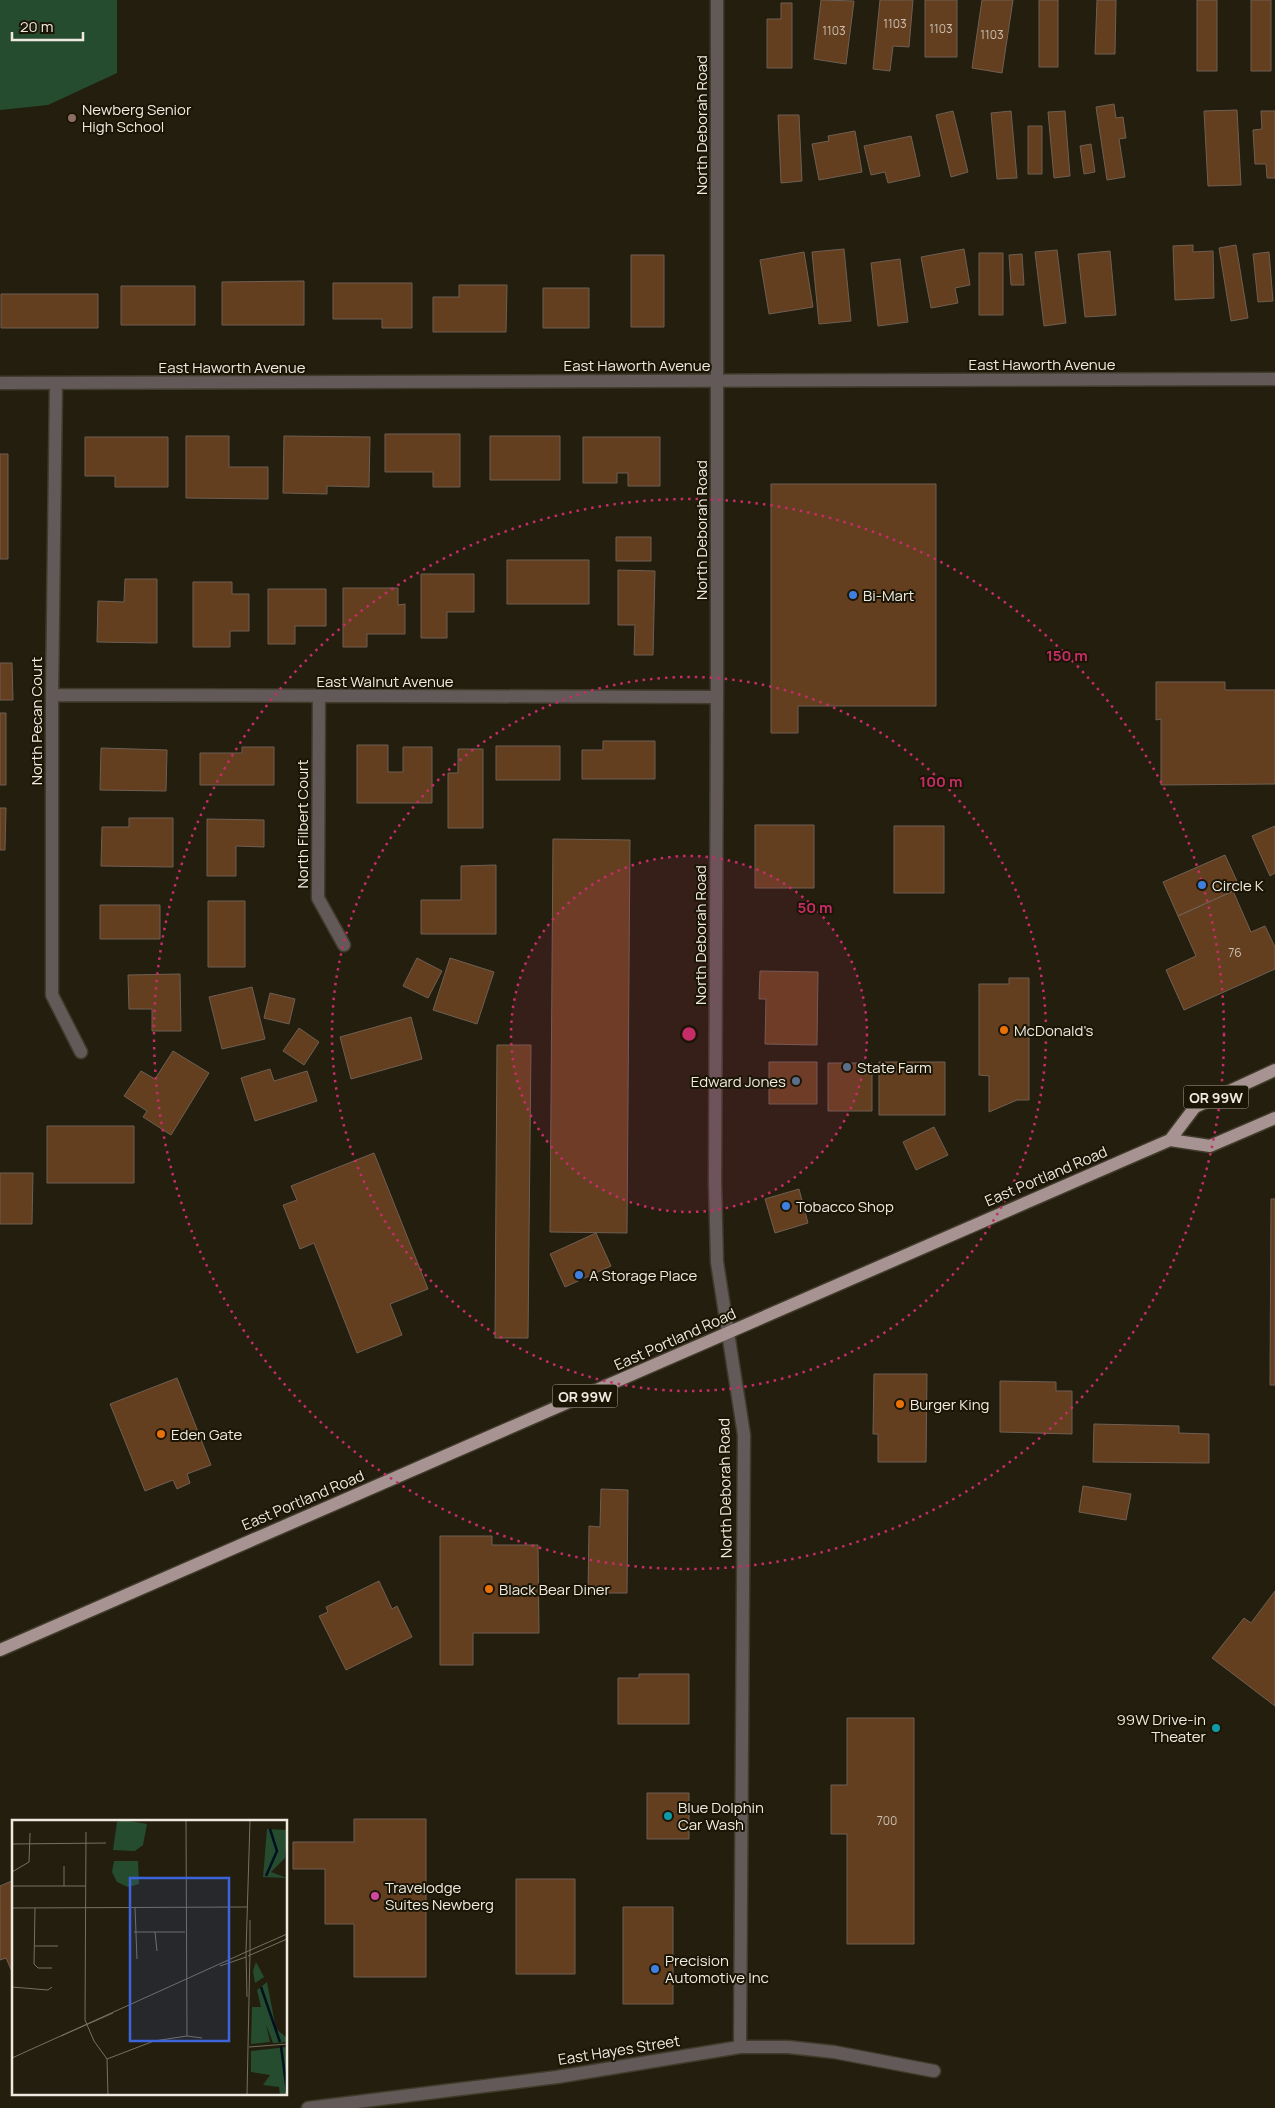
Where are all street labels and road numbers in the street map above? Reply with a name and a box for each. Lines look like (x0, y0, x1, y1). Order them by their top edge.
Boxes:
street label: North Deborah Road (691, 55, 712, 195)
street label: East Haworth Avenue (969, 354, 1116, 375)
street label: East Haworth Avenue (564, 355, 711, 376)
street label: East Haworth Avenue (159, 357, 306, 378)
street label: North Deborah Road (691, 460, 712, 600)
street label: North Pecan Court (26, 657, 47, 785)
street label: East Walnut Avenue (316, 671, 454, 692)
street label: North Filbert Court (292, 759, 313, 889)
street label: North Deborah Road (690, 865, 711, 1005)
road number: OR 99W (1184, 1086, 1248, 1108)
street label: East Portland Road (982, 1141, 1110, 1211)
street label: East Portland Road (611, 1303, 739, 1375)
road number: OR 99W (552, 1384, 618, 1408)
street label: North Deborah Road (713, 1418, 737, 1558)
street label: East Portland Road (239, 1465, 367, 1535)
street label: East Hayes Street (556, 2030, 682, 2070)

